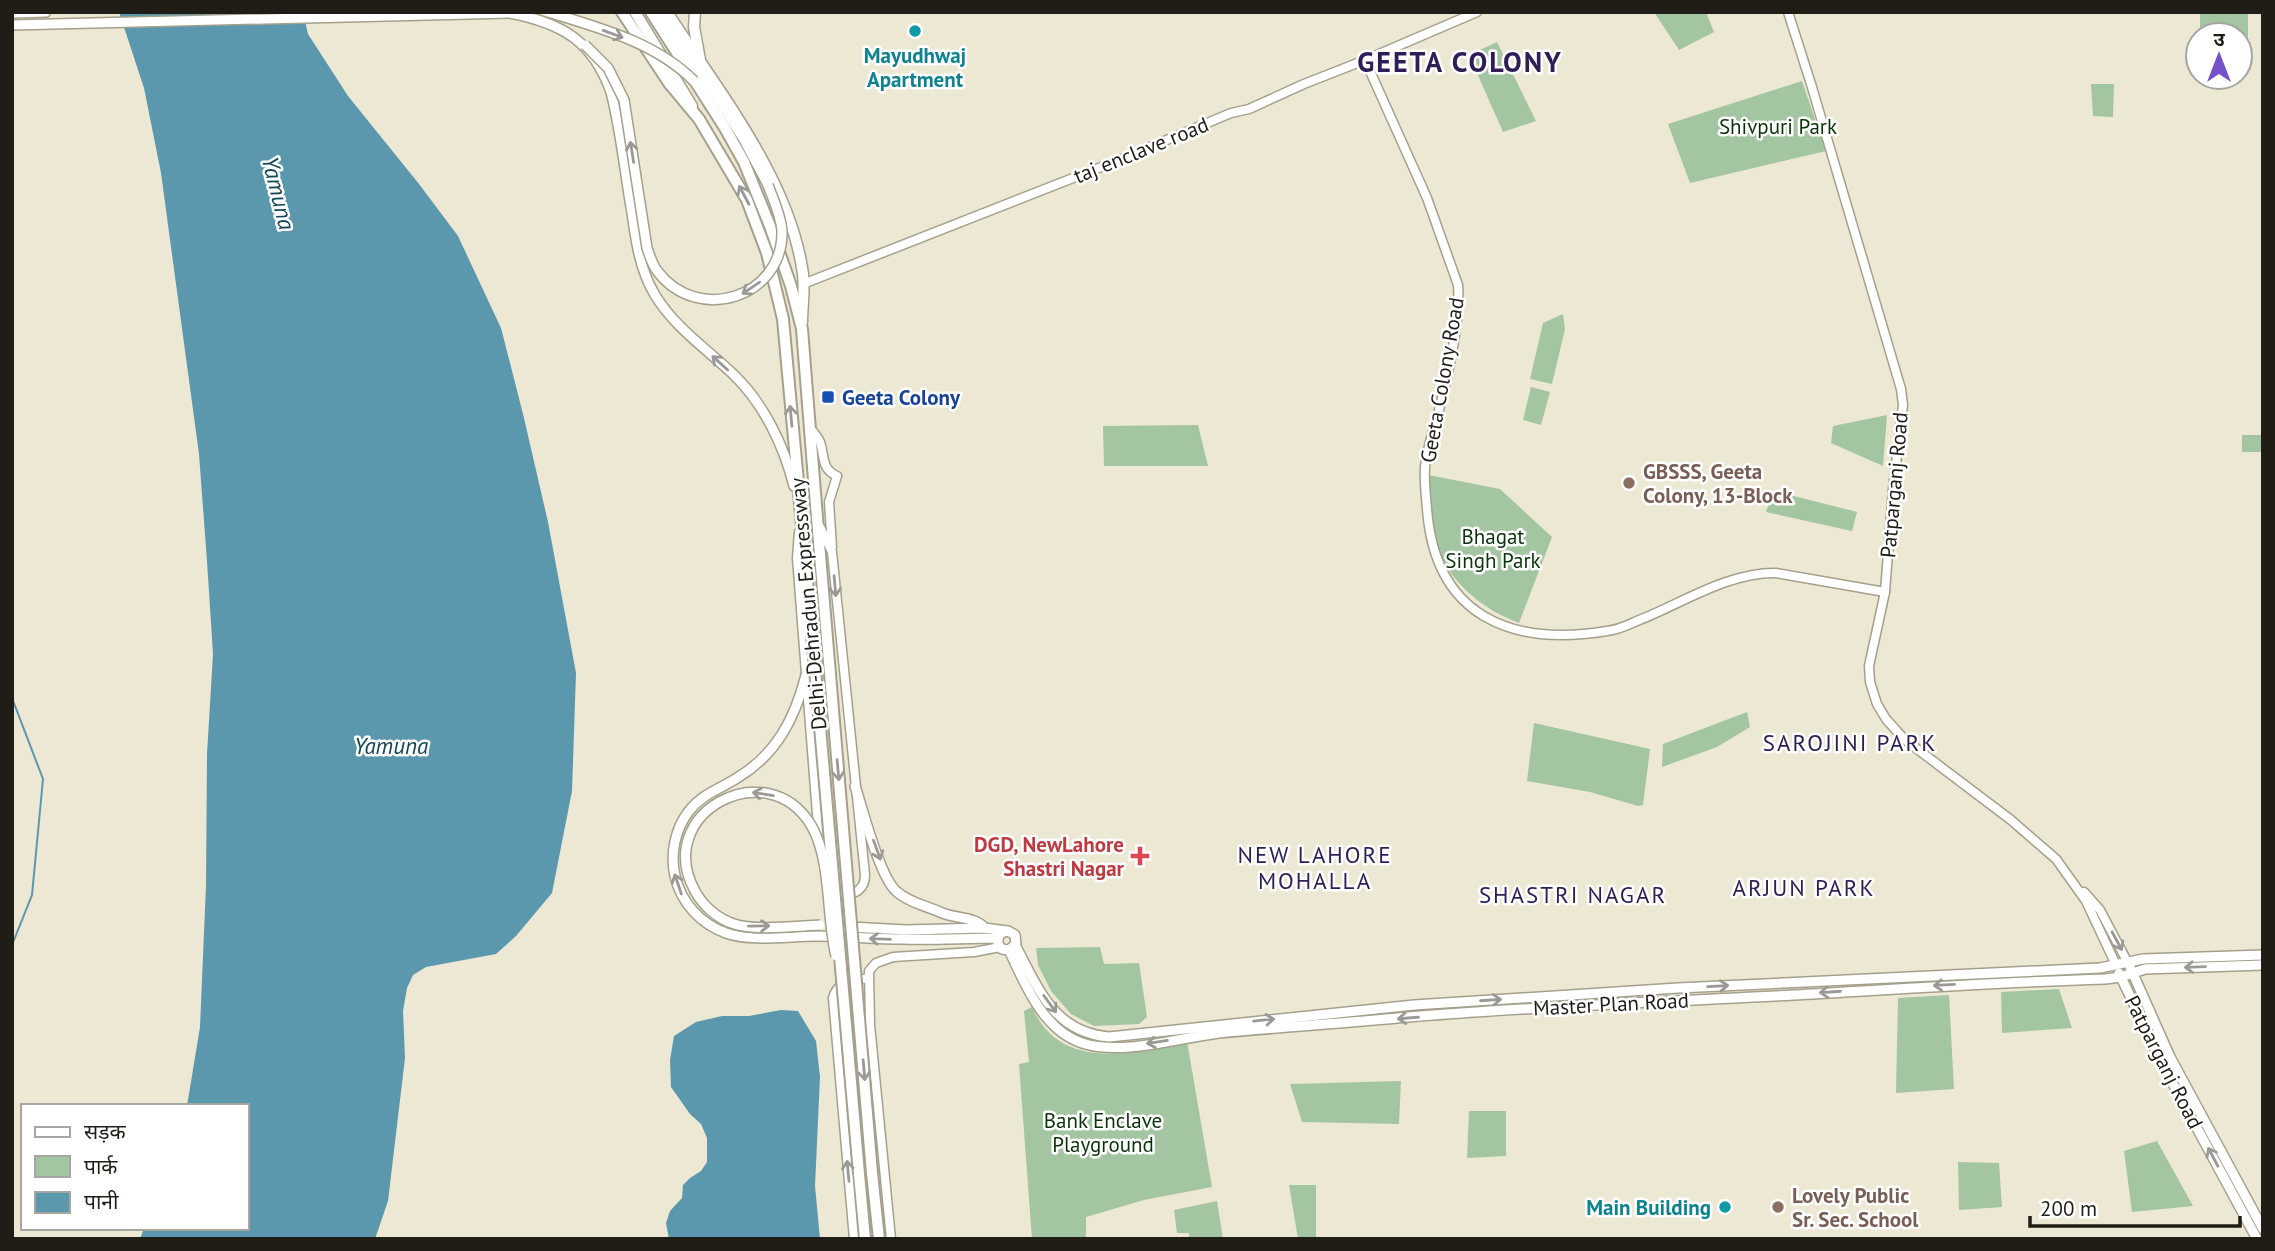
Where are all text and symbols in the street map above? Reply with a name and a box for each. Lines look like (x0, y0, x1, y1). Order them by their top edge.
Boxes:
north arrow (2184, 21, 2254, 91)
marker: Mayudhwaj Apartment (907, 23, 923, 39)
text: उ (2213, 27, 2225, 51)
one-way arrow (602, 28, 624, 41)
place label: Mayudhwaj Apartment (864, 42, 966, 93)
district label: GEETA COLONY (1357, 43, 1563, 80)
street label: taj enclave road (1070, 111, 1212, 189)
park label: Shivpuri Park (1719, 113, 1837, 140)
one-way arrow (626, 142, 639, 164)
water label: Yamuna (256, 153, 302, 233)
one-way arrow (737, 186, 751, 206)
one-way arrow (742, 281, 761, 296)
street label: Geeta Colony Road (1414, 295, 1470, 465)
one-way arrow (712, 355, 730, 371)
place label: Geeta Colony (842, 384, 961, 411)
marker: Geeta Colony (820, 389, 836, 405)
one-way arrow (784, 405, 797, 428)
street label: Patparganj Road (1874, 411, 1914, 559)
place label: GBSSS, Geeta Colony, 13-Block (1643, 458, 1793, 509)
marker: GBSSS, Geeta Colony, 13-Block (1621, 475, 1637, 491)
street label: Delhi-Dehradun Expressway (784, 477, 832, 731)
park label: Bhagat Singh Park (1445, 523, 1541, 574)
one-way arrow (829, 574, 842, 596)
district label: SAROJINI PARK (1763, 728, 1937, 757)
water label: Yamuna (354, 731, 428, 760)
one-way arrow (832, 758, 845, 781)
one-way arrow (752, 787, 775, 800)
place label: DGD, NewLahore Shastri Nagar (974, 831, 1125, 882)
one-way arrow (872, 839, 884, 861)
district label: NEW LAHORE MOHALLA (1237, 840, 1393, 895)
marker: DGD, NewLahore Shastri Nagar (1130, 846, 1150, 866)
one-way arrow (671, 873, 683, 895)
district label: ARJUN PARK (1732, 873, 1876, 902)
district label: SHASTRI NAGAR (1479, 880, 1667, 909)
one-way arrow (748, 920, 771, 933)
one-way arrow (2111, 930, 2124, 951)
one-way arrow (869, 932, 892, 945)
one-way arrow (2183, 961, 2206, 974)
one-way arrow (1706, 979, 1729, 992)
one-way arrow (1933, 979, 1956, 992)
street label: Master Plan Road (1532, 986, 1690, 1022)
one-way arrow (1819, 986, 1842, 999)
street label: Patparganj Road (2119, 991, 2209, 1133)
one-way arrow (1479, 993, 1502, 1006)
one-way arrow (1043, 994, 1057, 1013)
one-way arrow (1397, 1011, 1419, 1024)
one-way arrow (1253, 1013, 1275, 1026)
one-way arrow (1146, 1036, 1169, 1049)
one-way arrow (858, 1058, 871, 1080)
legend (21, 1104, 248, 1230)
park label: Bank Enclave Playground (1044, 1107, 1162, 1158)
text: सड़क (84, 1118, 126, 1145)
one-way arrow (2205, 1147, 2219, 1168)
text: पार्क (84, 1153, 118, 1180)
one-way arrow (841, 1160, 854, 1183)
place label: Lovely Public Sr. Sec. School (1792, 1182, 1919, 1233)
scale bar (2030, 1184, 2240, 1228)
text: पानी (84, 1188, 119, 1215)
place label: Main Building (1586, 1194, 1711, 1221)
text: 200 m (2040, 1195, 2097, 1222)
marker: Main Building (1717, 1199, 1733, 1215)
marker: Lovely Public Sr. Sec. School (1770, 1199, 1786, 1215)

